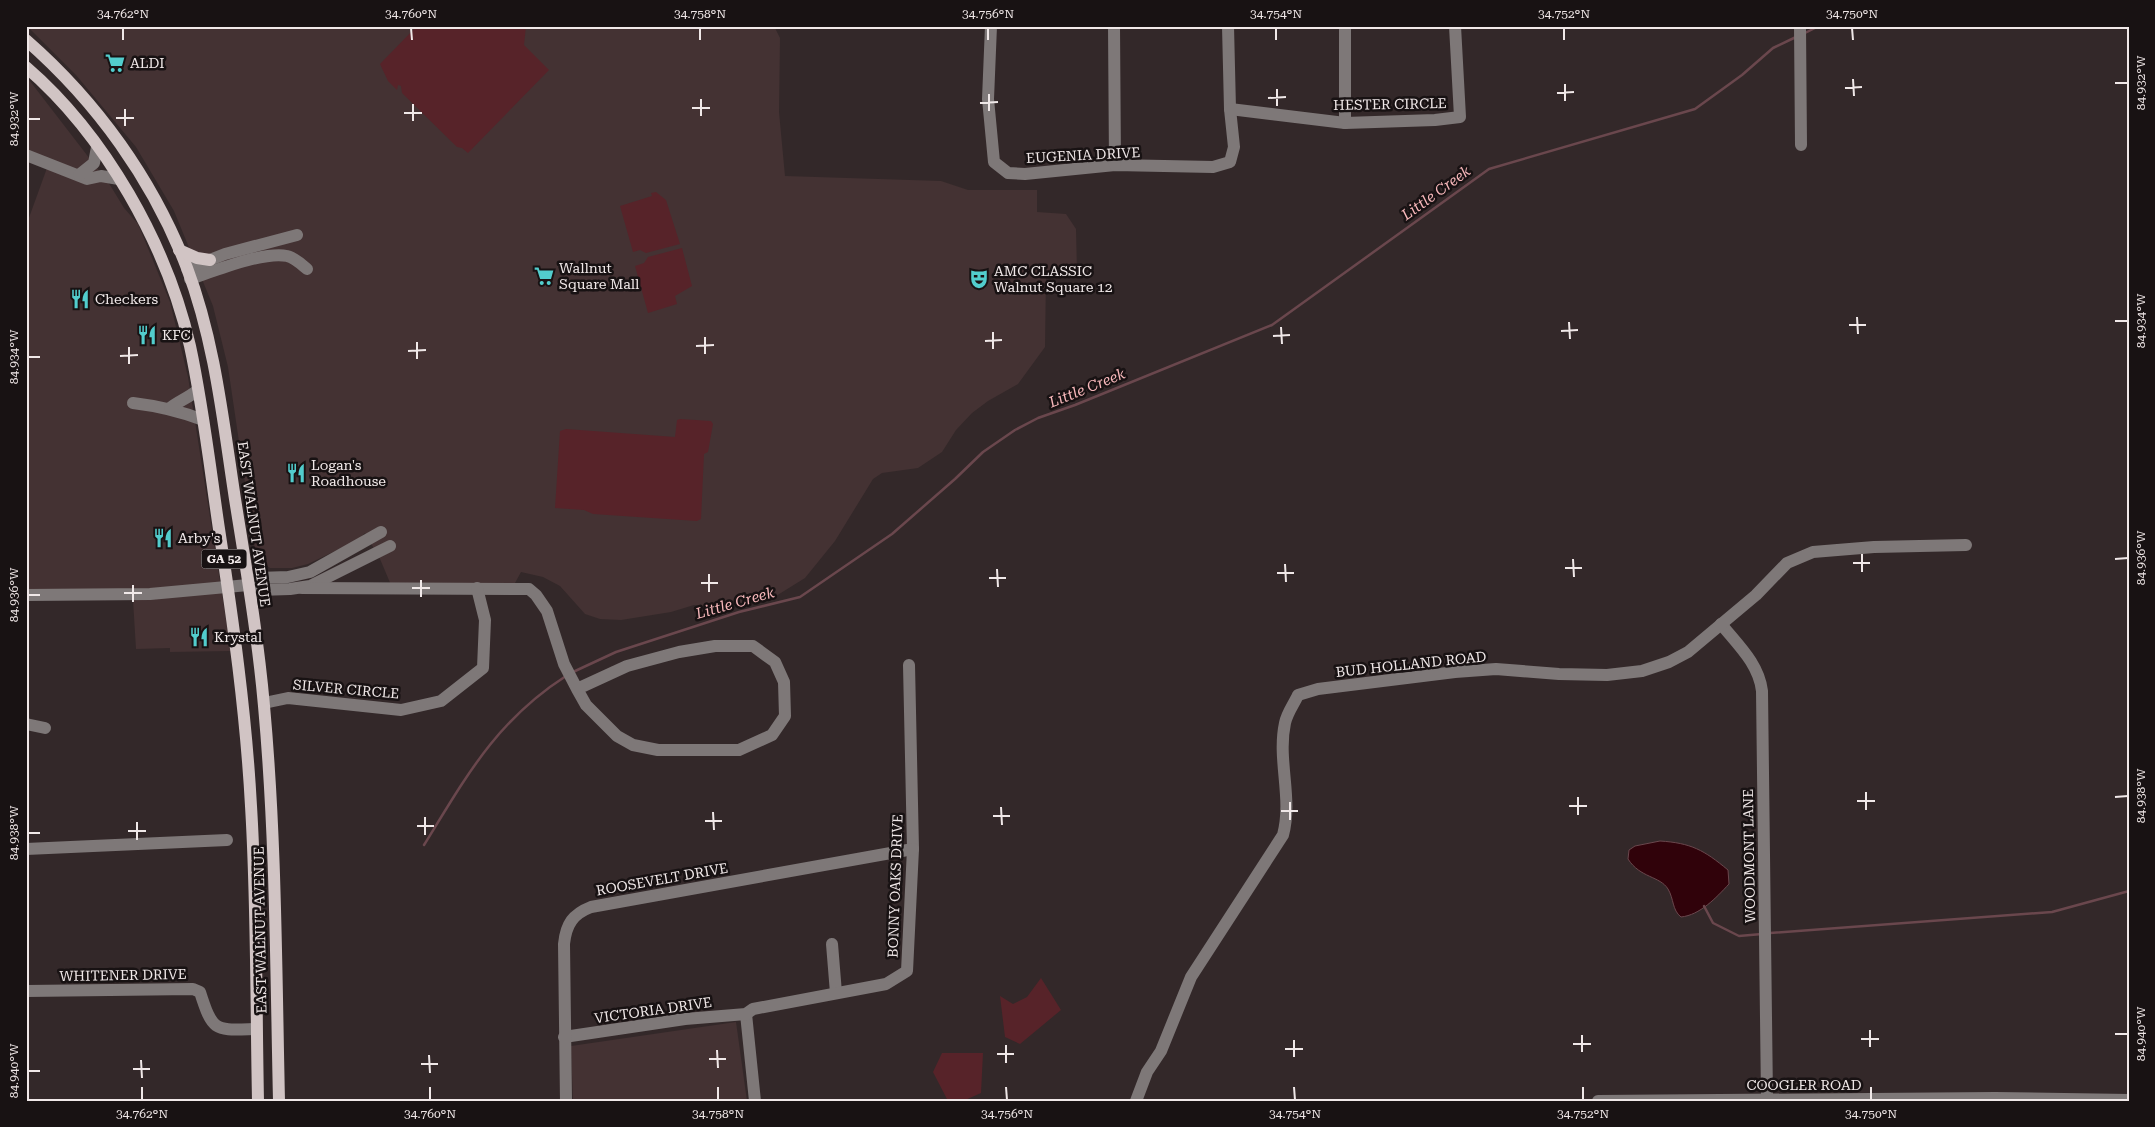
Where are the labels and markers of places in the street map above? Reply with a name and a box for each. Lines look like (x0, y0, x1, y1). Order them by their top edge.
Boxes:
supermarket icon: ALDI (104, 52, 126, 74)
place label: ALDI (130, 55, 165, 71)
place label: Wallnut Square Mall (559, 260, 640, 292)
place label: AMC CLASSIC Walnut Square 12 (994, 263, 1113, 295)
supermarket icon: Wallnut Square Mall (533, 265, 555, 287)
theatre icon: AMC CLASSIC Walnut Square 12 (968, 268, 990, 290)
restaurant icon: Checkers (69, 288, 91, 310)
place label: Checkers (95, 291, 159, 307)
restaurant icon: KFC (136, 324, 158, 346)
place label: KFC (162, 327, 191, 343)
place label: Logan's Roadhouse (311, 457, 386, 489)
restaurant icon: Logan's Roadhouse (285, 462, 307, 484)
restaurant icon: Arby's (152, 527, 174, 549)
place label: Arby's (178, 530, 221, 546)
restaurant icon: Krystal (188, 626, 210, 648)
place label: Krystal (214, 629, 263, 645)

